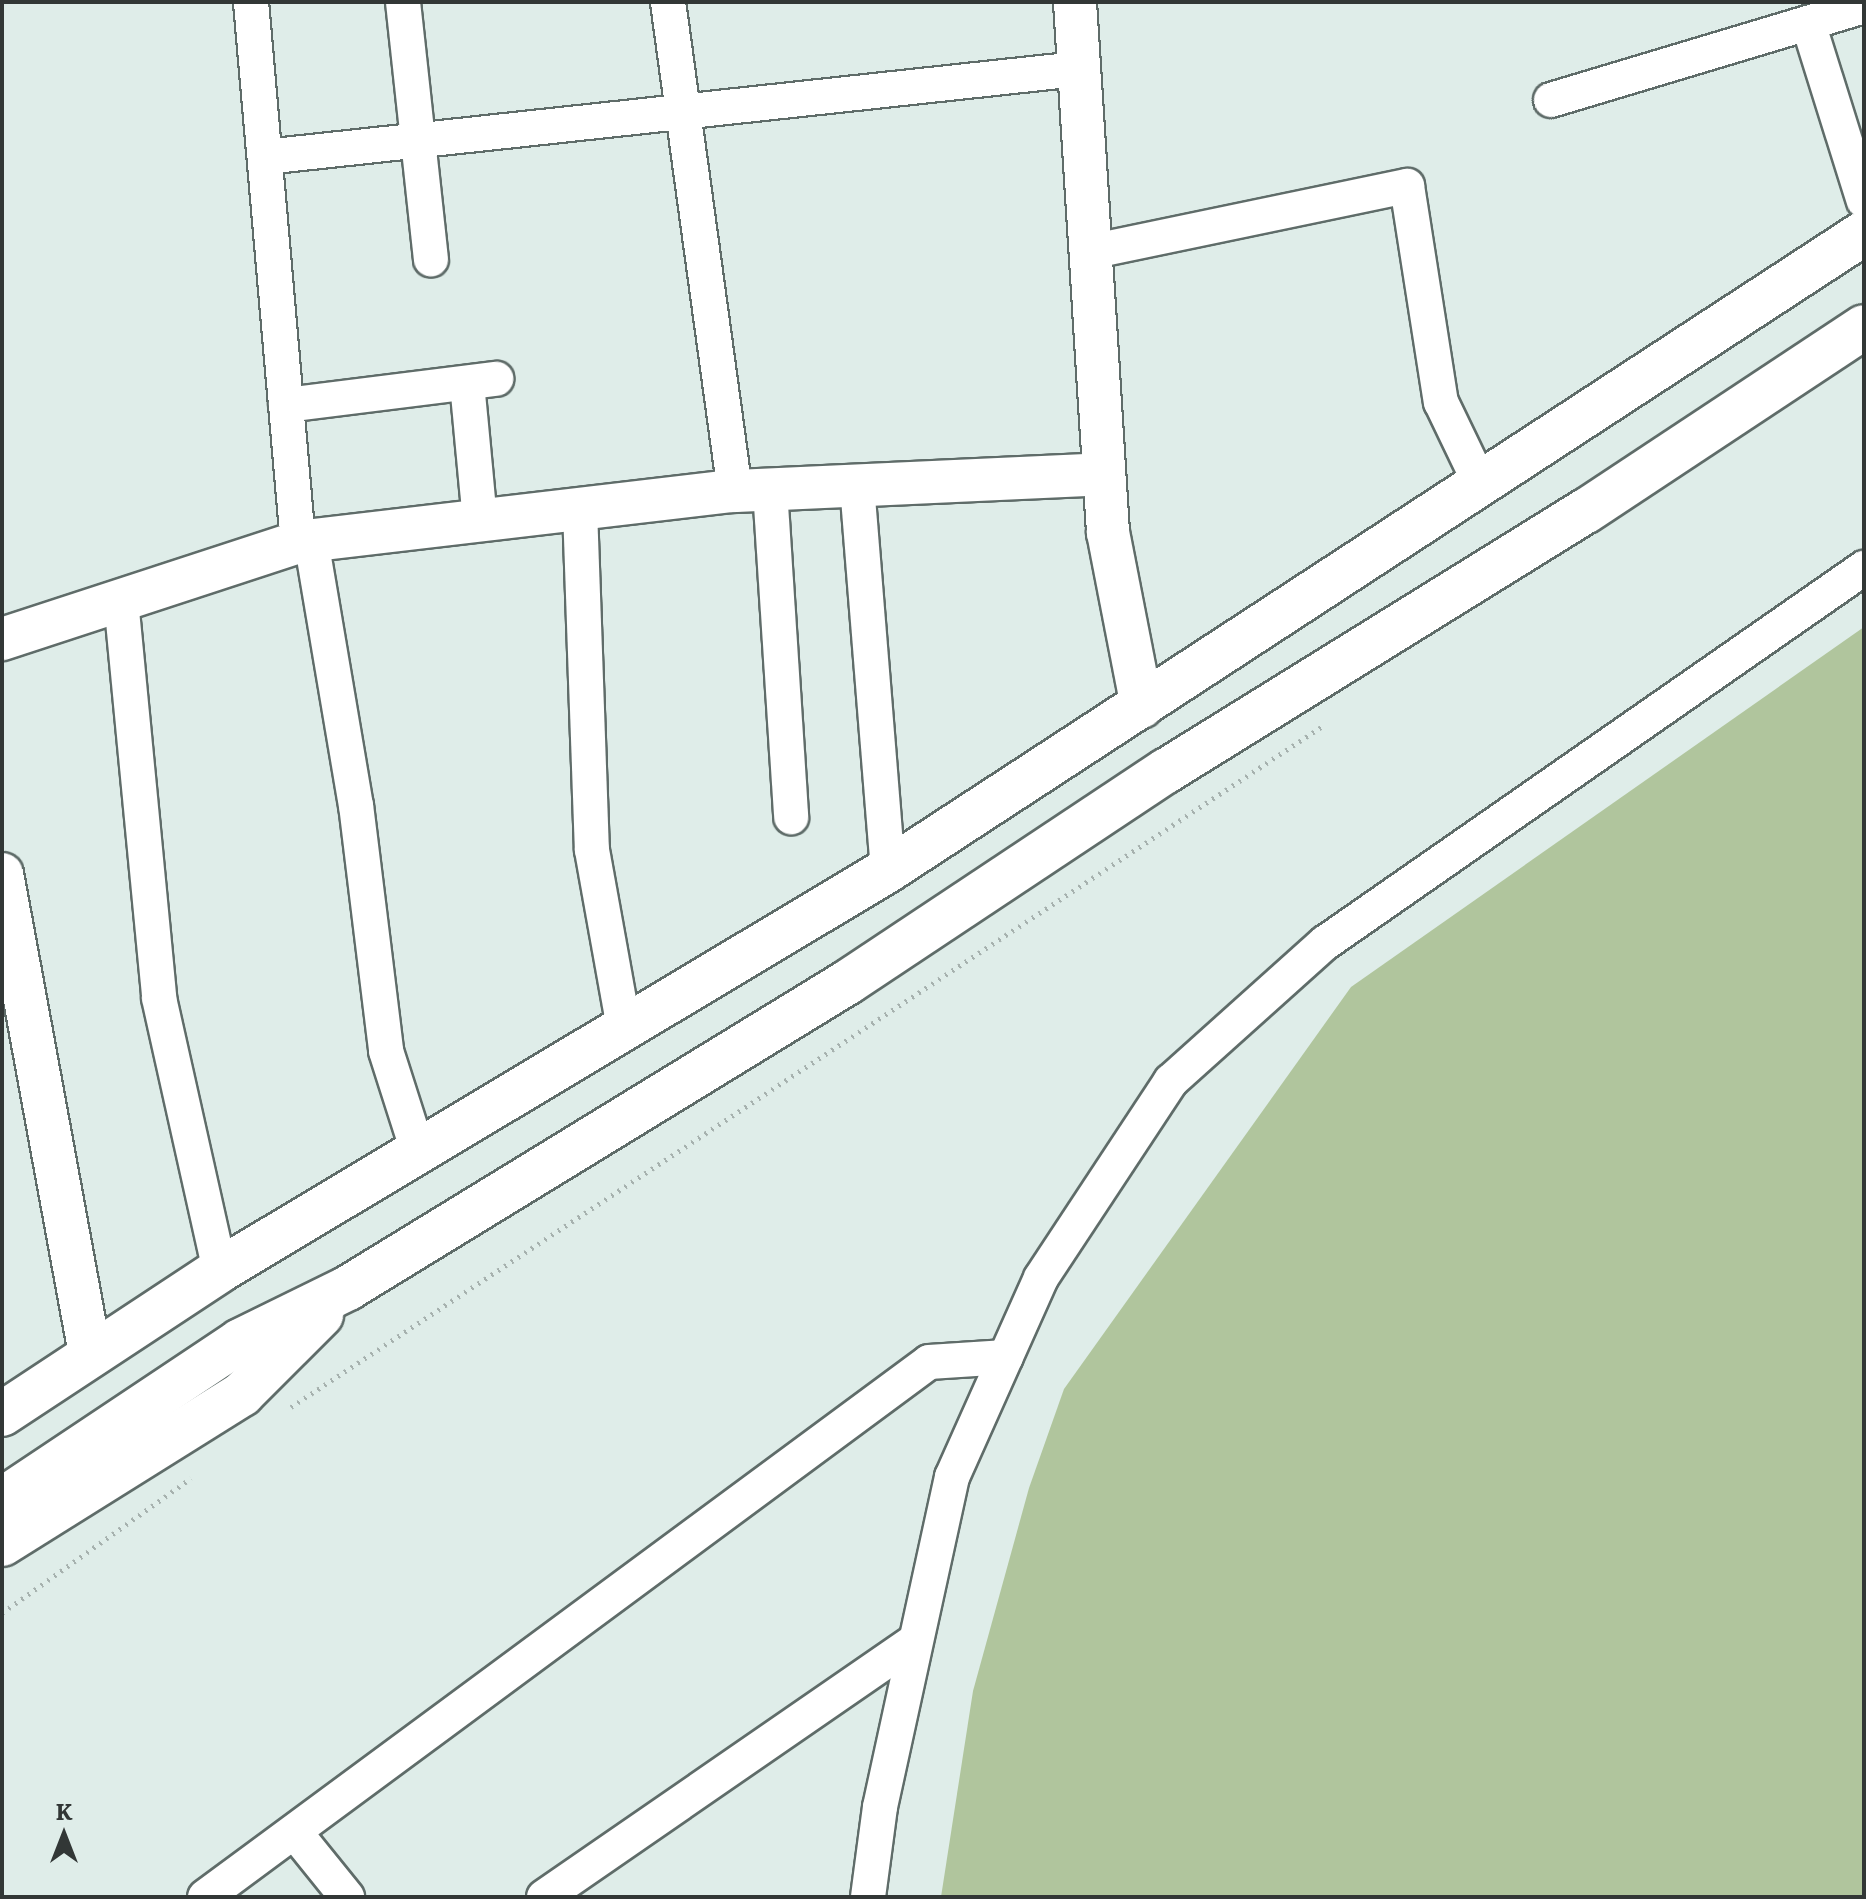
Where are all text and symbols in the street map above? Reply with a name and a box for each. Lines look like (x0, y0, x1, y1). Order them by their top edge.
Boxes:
text: K (55, 1794, 73, 1827)
north arrow (24, 1795, 104, 1875)

